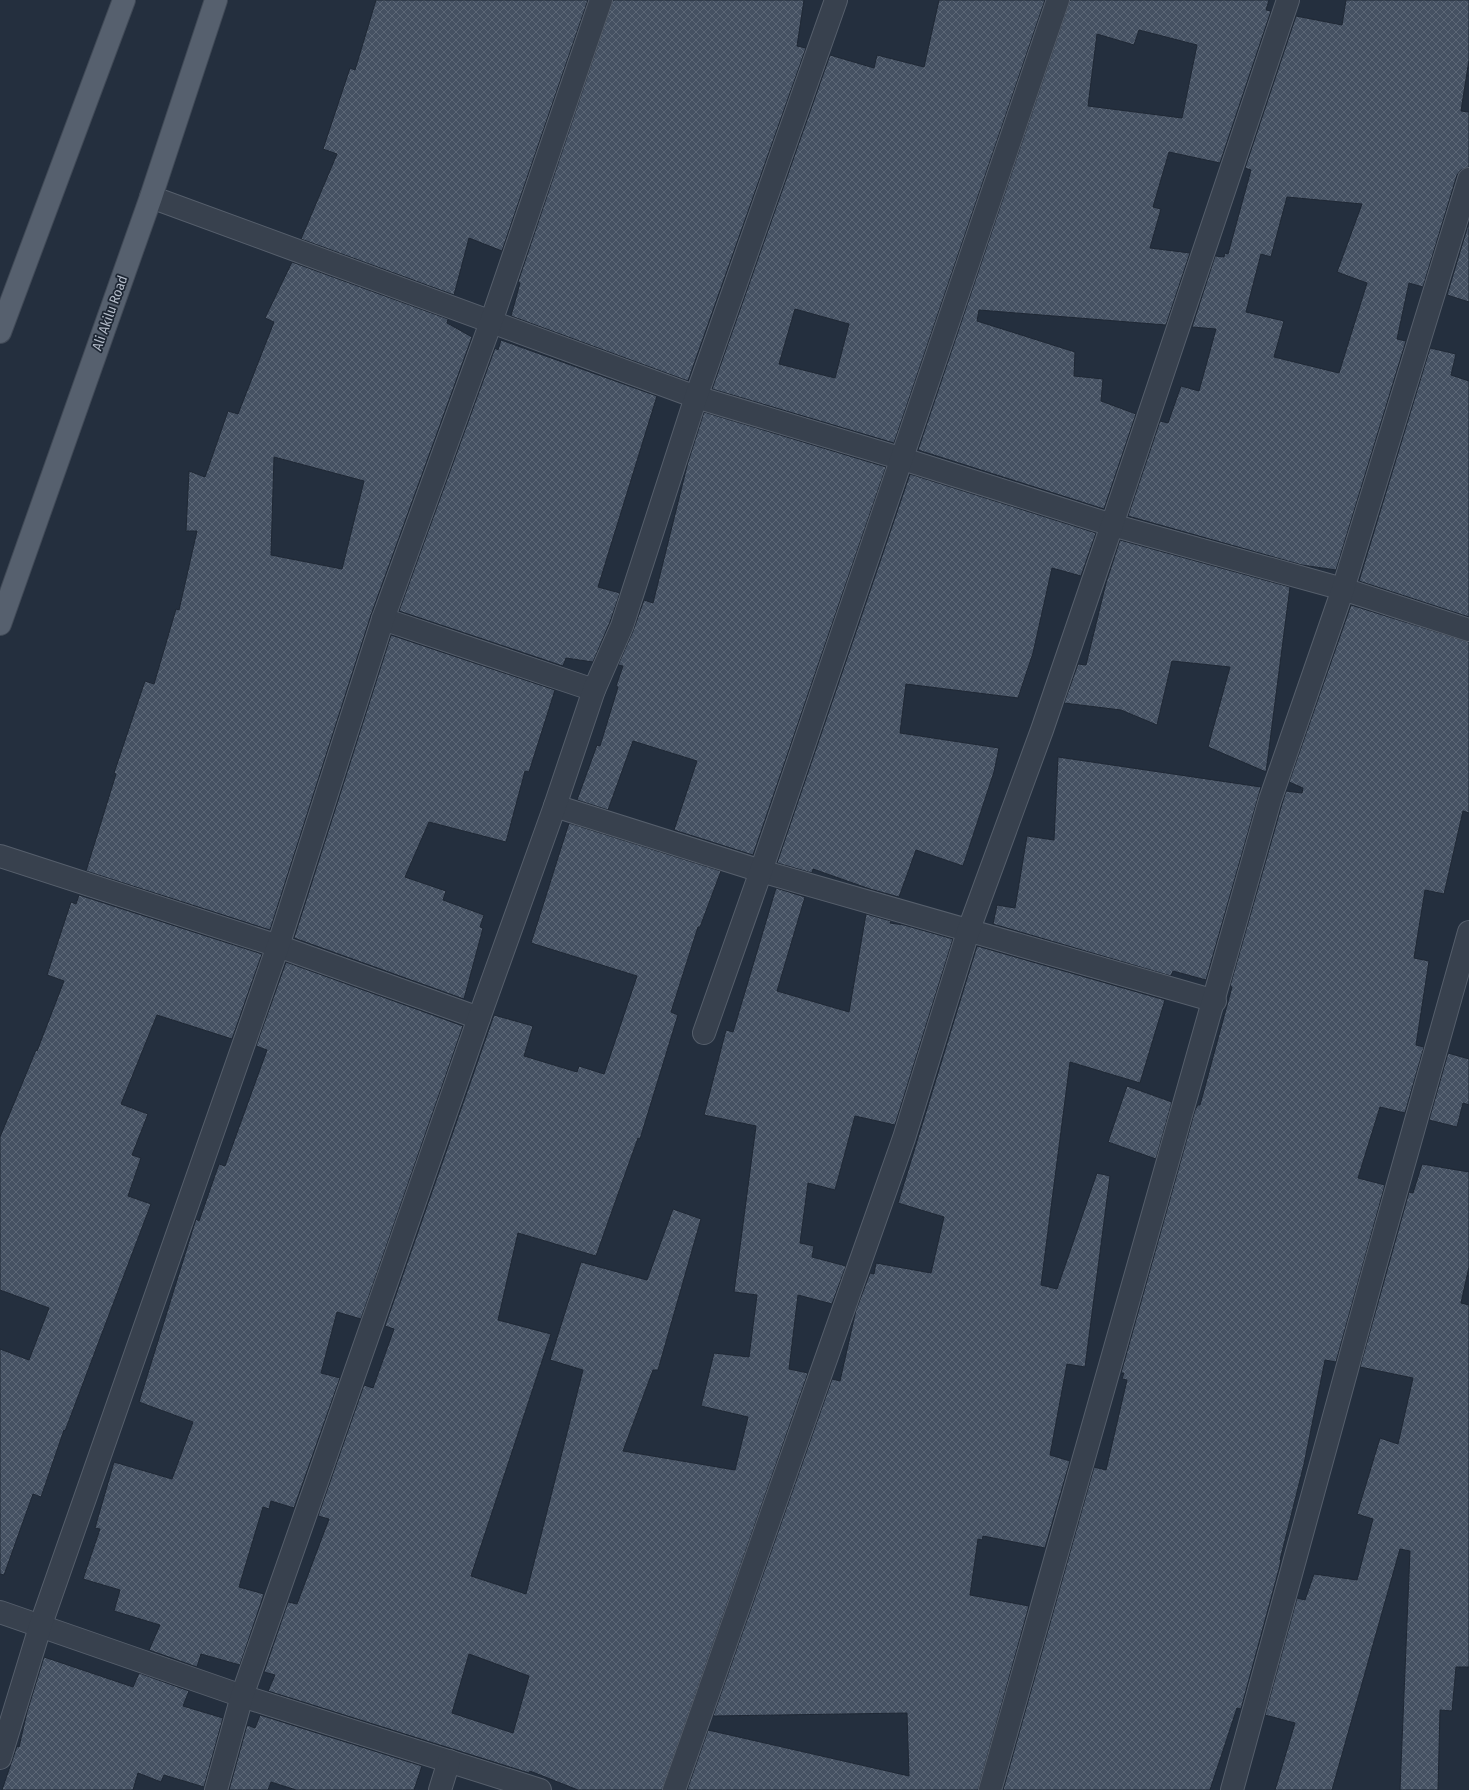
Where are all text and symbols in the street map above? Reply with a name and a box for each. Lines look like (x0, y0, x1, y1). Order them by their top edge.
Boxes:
street label: Ali Akilu Road (89, 273, 131, 353)

